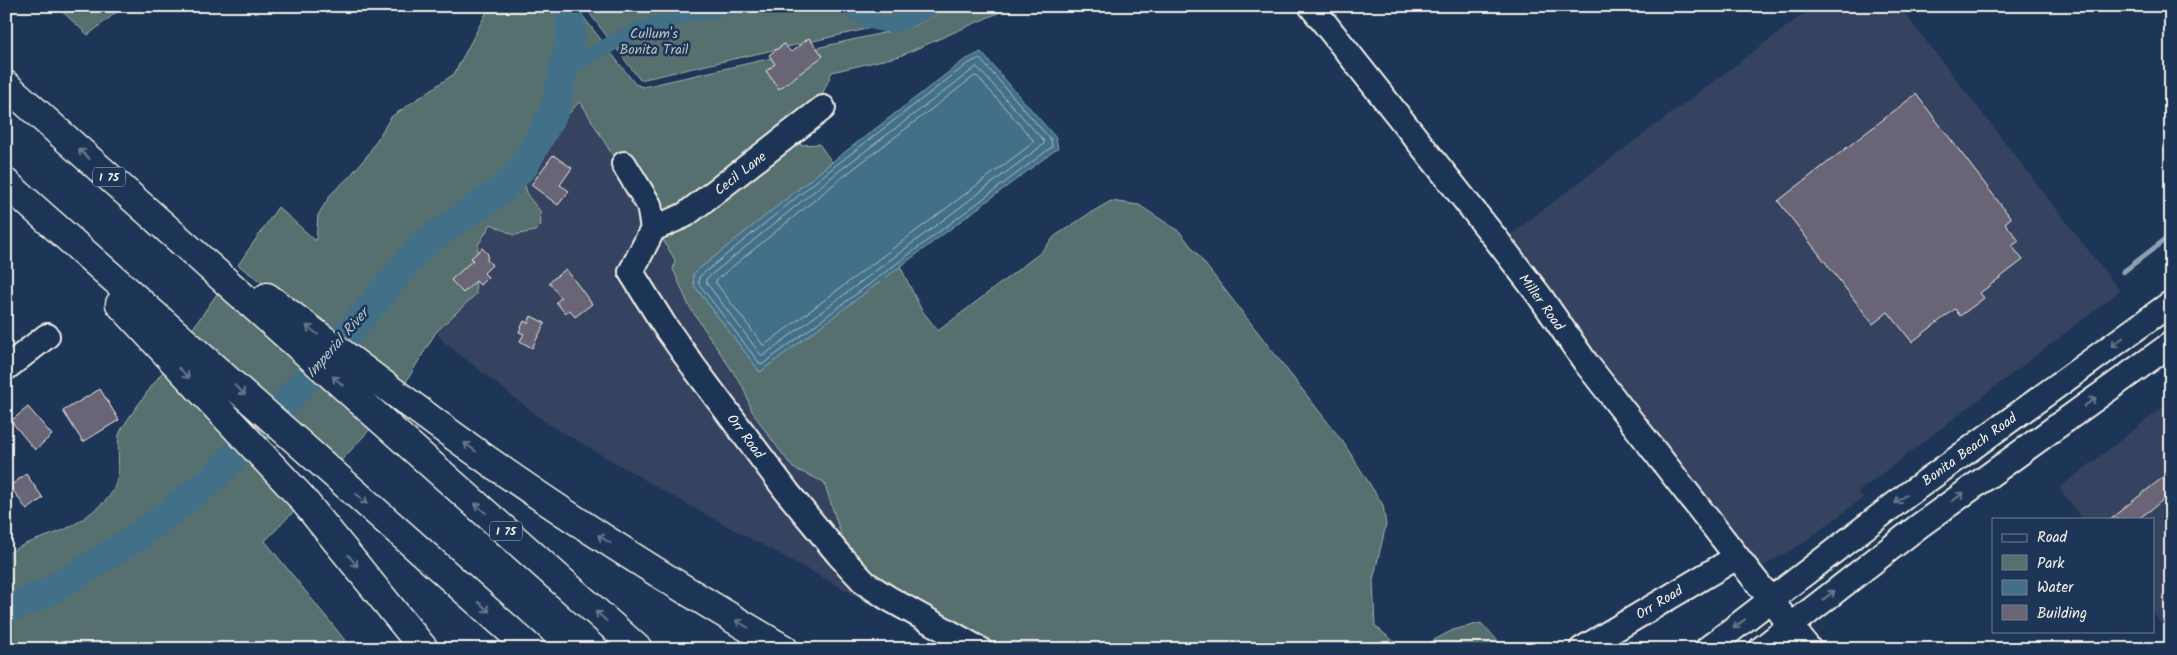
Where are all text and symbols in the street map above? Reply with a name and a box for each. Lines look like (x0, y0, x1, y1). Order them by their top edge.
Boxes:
park label: Cullum's Bonita Trail (619, 23, 689, 61)
street label: Cecil Lane (710, 146, 772, 201)
one-way arrow (77, 148, 90, 160)
road number: I 75 (93, 168, 125, 186)
street label: Miller Road (1513, 269, 1570, 337)
water label: Imperial River (300, 301, 377, 384)
one-way arrow (305, 325, 319, 335)
one-way arrow (2110, 337, 2124, 347)
one-way arrow (178, 367, 190, 379)
one-way arrow (331, 376, 344, 387)
one-way arrow (233, 384, 246, 396)
one-way arrow (2083, 396, 2096, 407)
street label: Bonita Beach Road (1917, 407, 2023, 492)
street label: Orr Road (721, 409, 770, 465)
one-way arrow (464, 442, 477, 453)
one-way arrow (1951, 491, 1964, 502)
one-way arrow (356, 493, 369, 504)
one-way arrow (1895, 494, 1908, 505)
one-way arrow (474, 503, 487, 514)
legend (1992, 518, 2154, 632)
road number: I 75 (490, 522, 522, 540)
text: Road (2037, 526, 2068, 550)
one-way arrow (597, 534, 611, 544)
text: Park (2037, 552, 2065, 576)
one-way arrow (347, 554, 358, 567)
text: Water (2037, 576, 2074, 600)
street label: Orr Road (1632, 580, 1688, 626)
one-way arrow (1822, 590, 1835, 601)
one-way arrow (477, 601, 490, 613)
text: Building (2037, 602, 2087, 626)
one-way arrow (595, 611, 608, 622)
one-way arrow (736, 619, 750, 629)
one-way arrow (1732, 619, 1745, 630)

